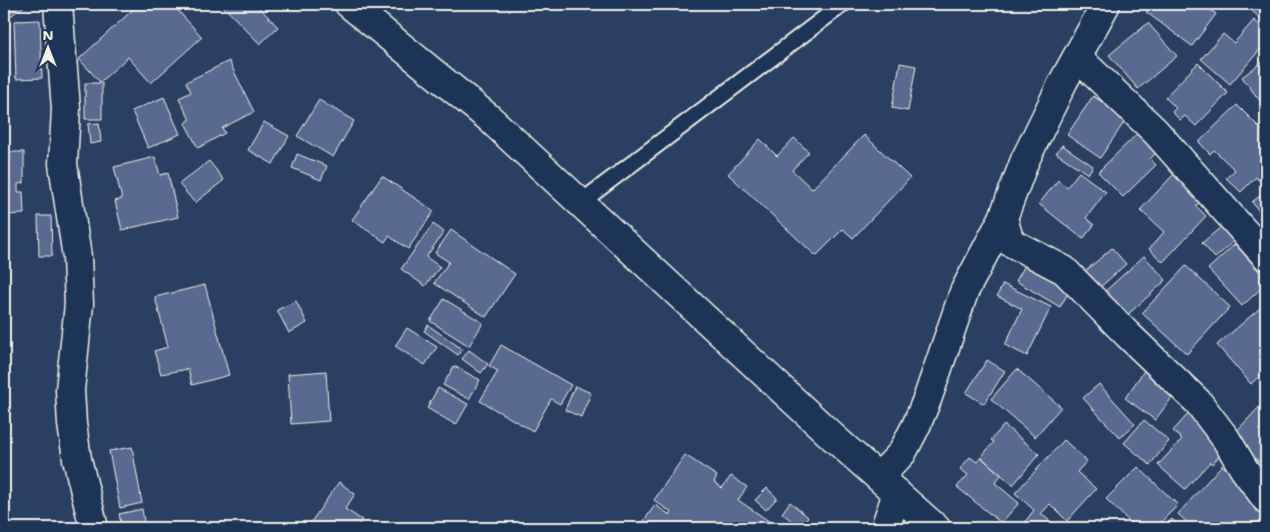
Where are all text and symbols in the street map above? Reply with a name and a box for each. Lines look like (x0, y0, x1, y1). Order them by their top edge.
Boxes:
north arrow (22, 22, 72, 72)
text: N (42, 26, 54, 44)

